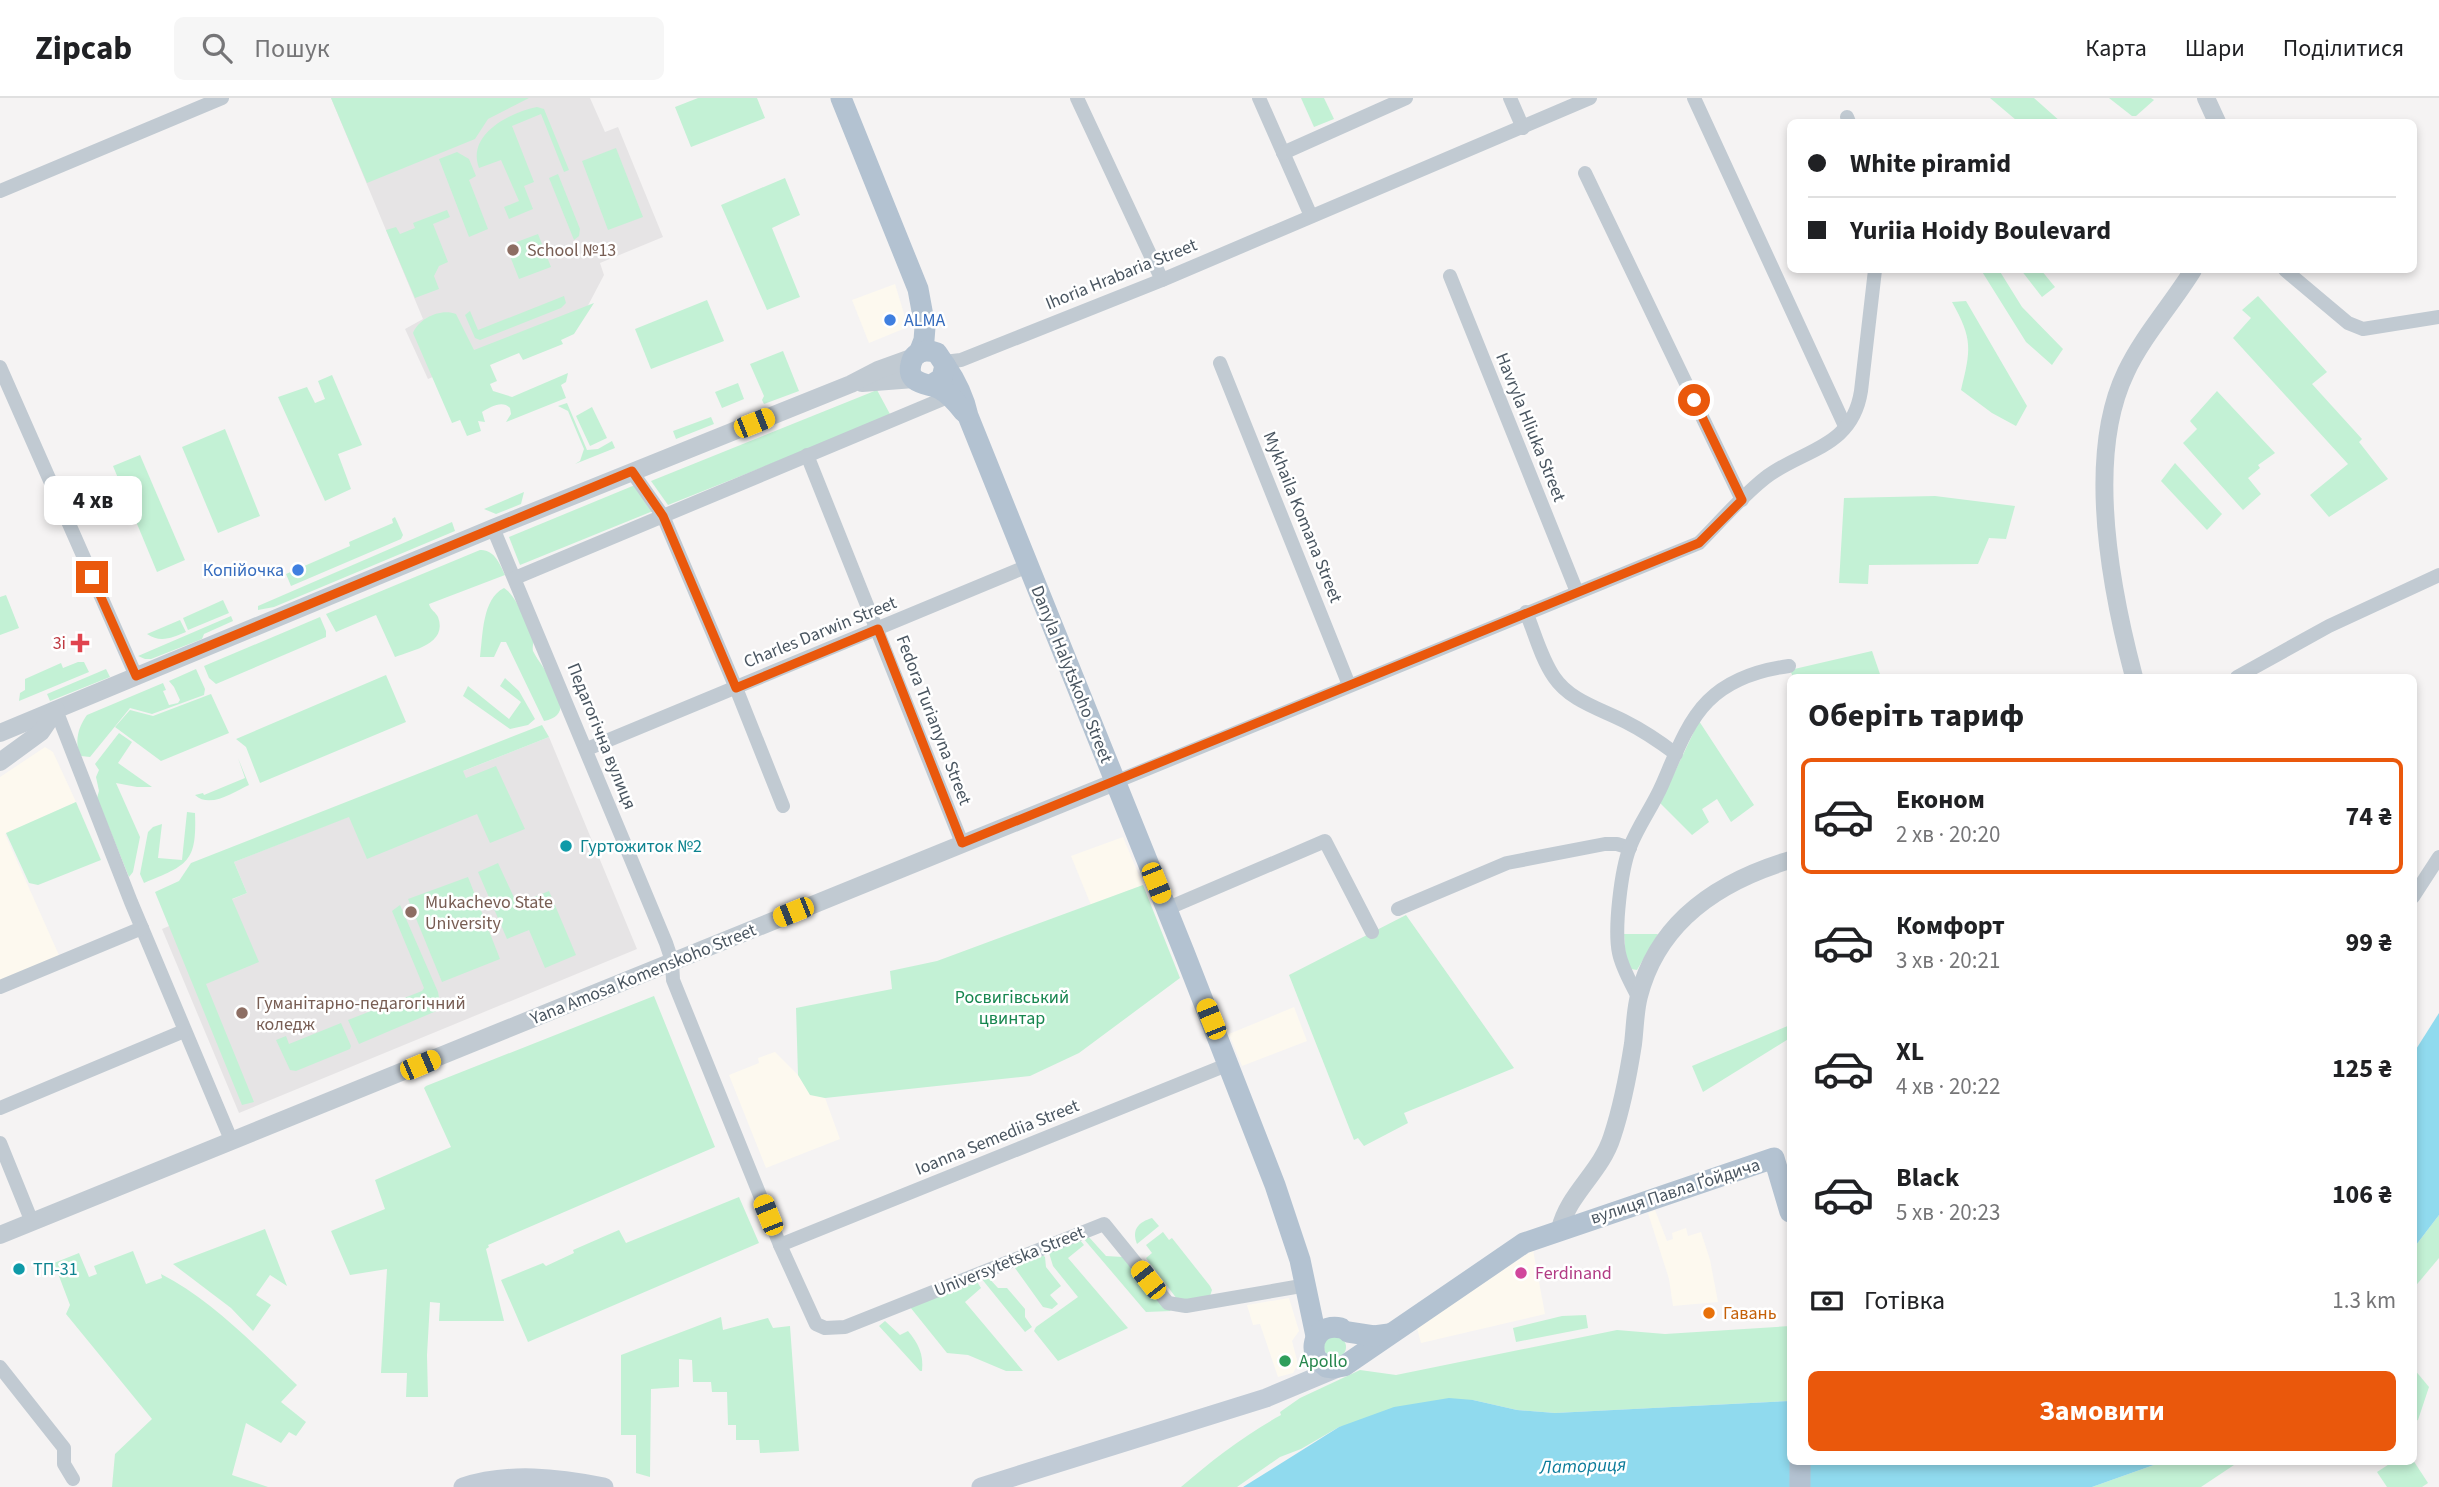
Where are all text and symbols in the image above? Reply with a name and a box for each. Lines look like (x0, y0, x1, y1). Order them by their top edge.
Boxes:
search box (174, 17, 664, 80)
text: Zipcab (35, 25, 132, 72)
icon: search (198, 29, 236, 67)
text: Пошук (254, 30, 330, 67)
text: Карта (2085, 31, 2147, 66)
text: Шари (2185, 31, 2245, 66)
text: Поділитися (2283, 31, 2404, 66)
text: White piramid (1850, 145, 2011, 182)
text: Yuriia Hoidy Boulevard (1850, 212, 2111, 249)
street label: Ihoria Hrabaria Street (1042, 233, 1201, 316)
place label: School №13 (527, 238, 616, 263)
marker: School №13 (505, 242, 521, 258)
place label: ALMA (904, 308, 946, 333)
marker: ALMA (882, 312, 898, 328)
street label: Havryla Hliuka Street (1489, 349, 1572, 505)
route start (1678, 384, 1710, 416)
car (731, 405, 778, 441)
street label: Mykhaila Komana Street (1257, 428, 1348, 607)
callout: 4 хв (43, 476, 141, 524)
text: 4 хв (73, 484, 113, 517)
place label: Копійочка (203, 558, 284, 583)
route end (76, 561, 108, 593)
marker: Копійочка (290, 562, 306, 578)
street label: Danyla Halytskoho Street (1024, 582, 1119, 767)
street label: Charles Darwin Street (740, 590, 900, 675)
place label: 3i (53, 631, 66, 656)
street label: Fedora Turianyna Street (890, 632, 977, 809)
marker: 3i (72, 635, 88, 651)
street label: Педагогічна вулиця (561, 659, 642, 813)
text: Оберіть тариф (1808, 693, 2024, 739)
text: Економ (1896, 781, 1985, 818)
icon: car (1812, 785, 1875, 848)
text: 74 ₴ (2346, 798, 2392, 835)
text: 2 хв · 20:20 (1896, 818, 2000, 851)
place label: Гуртожиток №2 (580, 834, 702, 859)
marker: Гуртожиток №2 (558, 838, 574, 854)
car (1139, 860, 1174, 906)
place label: Mukachevo State University (425, 890, 553, 936)
car (770, 894, 817, 930)
marker: Mukachevo State University (403, 904, 419, 920)
text: Комфорт (1896, 907, 2005, 944)
icon: car (1812, 911, 1875, 974)
street label: Yana Amosa Komenskoho Street (526, 918, 760, 1032)
text: 99 ₴ (2346, 924, 2392, 961)
text: 3 хв · 20:21 (1896, 944, 2000, 977)
park label: Росвигівський цвинтар (955, 985, 1069, 1031)
place label: Гуманітарно-педагогічний коледж (256, 991, 466, 1037)
car (1194, 996, 1229, 1042)
marker: Гуманітарно-педагогічний коледж (234, 1005, 250, 1021)
text: XL (1896, 1033, 1924, 1070)
icon: car (1812, 1037, 1875, 1100)
car (397, 1047, 444, 1083)
text: 125 ₴ (2332, 1050, 2392, 1087)
text: 4 хв · 20:22 (1896, 1070, 2000, 1103)
street label: Ioanna Semediia Street (912, 1093, 1083, 1182)
street label: вулиця Павла Ґойдича (1587, 1152, 1763, 1231)
text: Black (1896, 1159, 1959, 1196)
icon: car (1812, 1163, 1875, 1226)
text: 106 ₴ (2332, 1176, 2392, 1213)
car (751, 1192, 786, 1238)
text: 5 хв · 20:23 (1896, 1196, 2000, 1229)
street label: Universytetska Street (930, 1220, 1088, 1303)
place label: ТП-31 (33, 1257, 78, 1282)
car (1127, 1257, 1170, 1303)
marker: ТП-31 (11, 1261, 27, 1277)
place label: Ferdinand (1535, 1261, 1612, 1286)
marker: Ferdinand (1513, 1265, 1529, 1281)
icon: cash (1808, 1282, 1846, 1320)
text: Готівка (1864, 1282, 1945, 1319)
text: 1.3 km (2332, 1284, 2396, 1317)
place label: Гавань (1723, 1301, 1777, 1326)
marker: Гавань (1701, 1305, 1717, 1321)
place label: Apollo (1299, 1349, 1347, 1374)
marker: Apollo (1277, 1353, 1293, 1369)
button: Замовити (1808, 1371, 2396, 1451)
water label: Латориця (1538, 1451, 1627, 1482)

